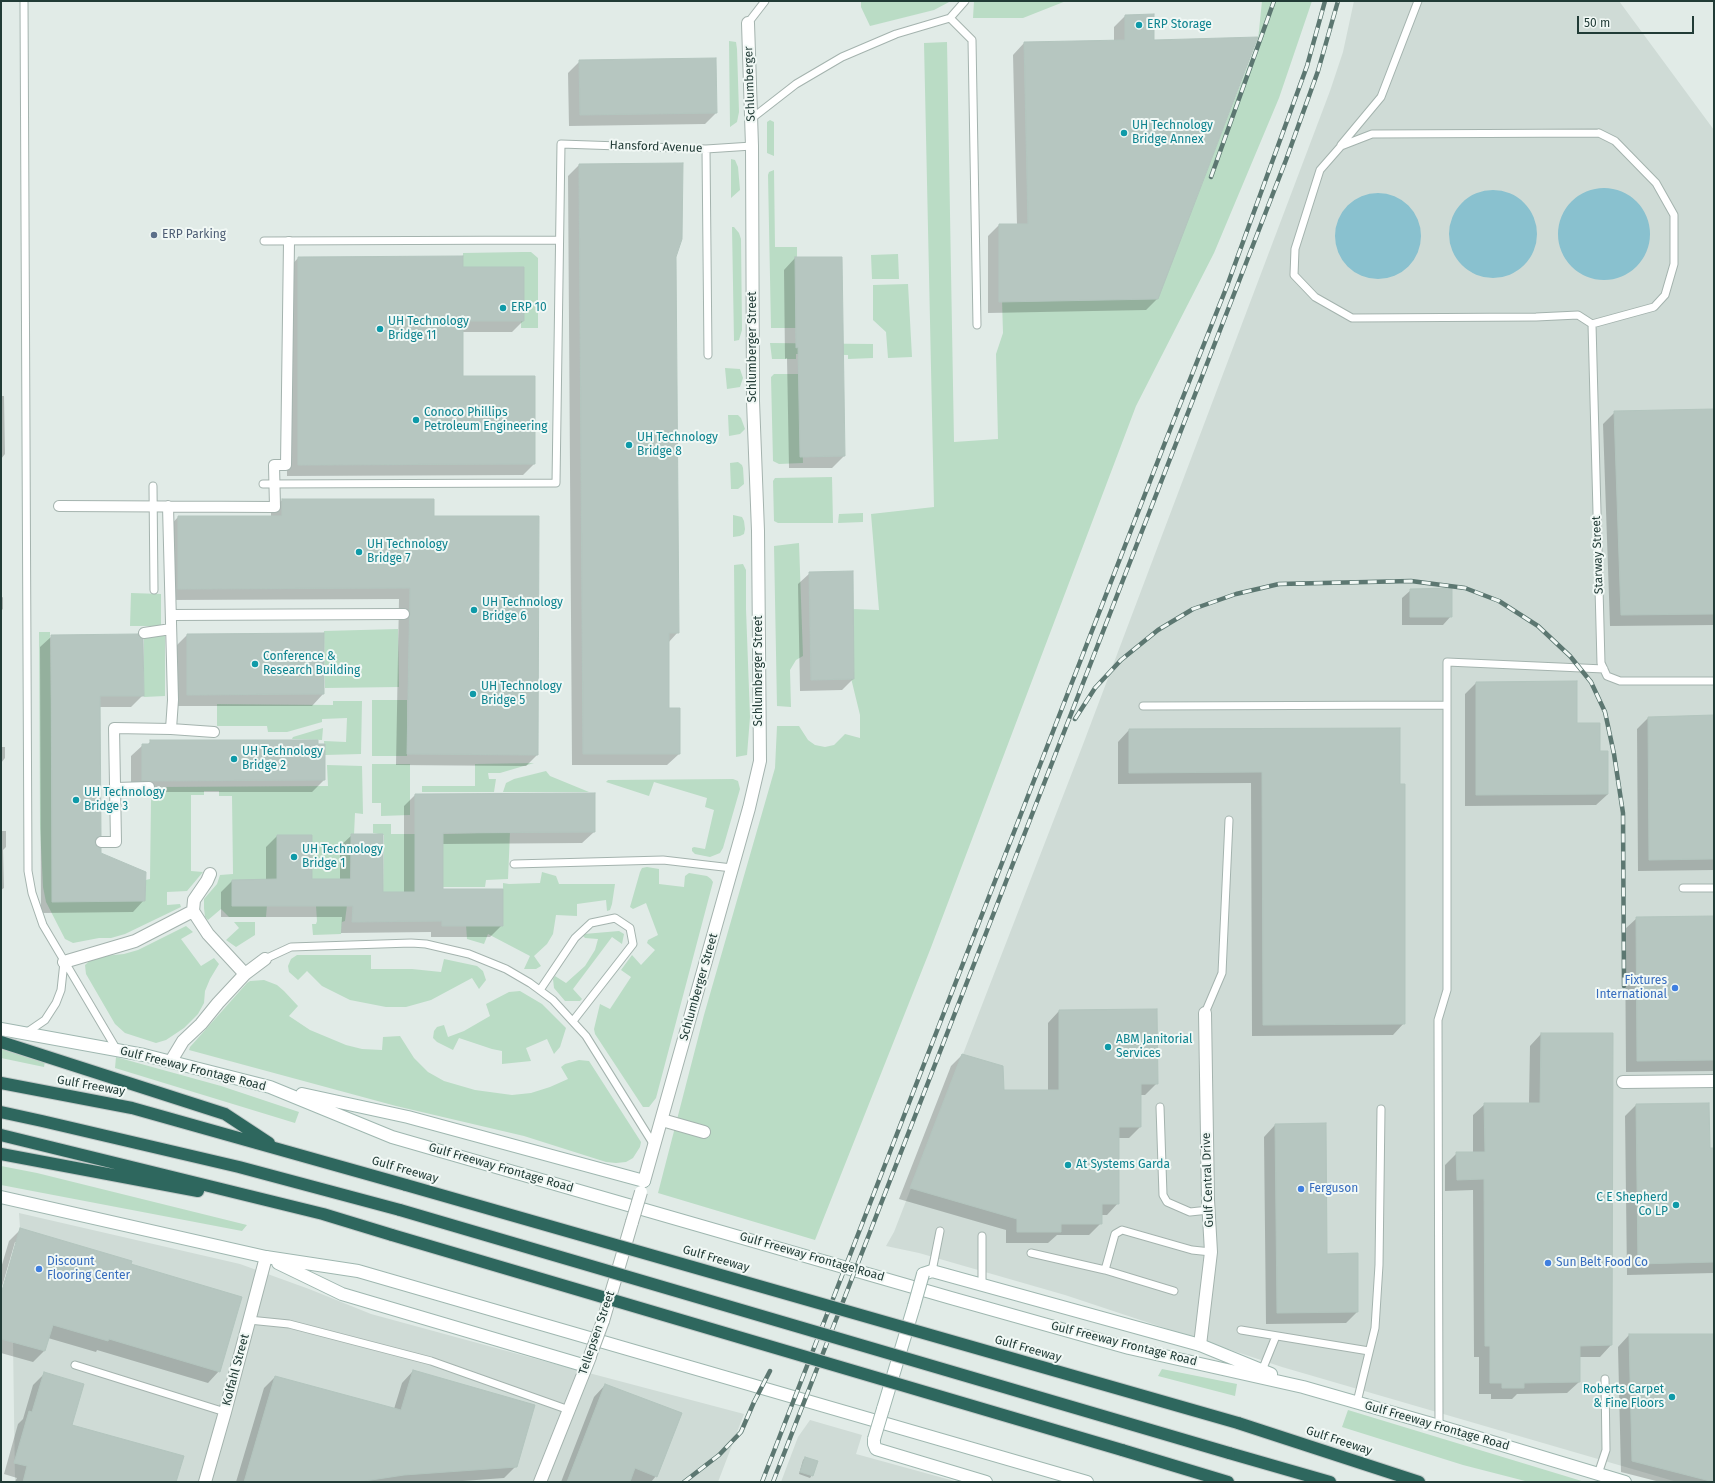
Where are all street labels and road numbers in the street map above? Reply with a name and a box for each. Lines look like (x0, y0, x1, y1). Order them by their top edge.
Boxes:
street label: Schlumberger (741, 46, 759, 122)
street label: Hansford Avenue (609, 138, 703, 156)
street label: Schlumberger Street (746, 291, 760, 403)
street label: Starway Street (1589, 516, 1607, 594)
street label: Schlumberger Street (752, 615, 766, 727)
street label: Schlumberger Street (677, 932, 721, 1042)
street label: Gulf Freeway Frontage Road (119, 1044, 267, 1094)
street label: Gulf Freeway (56, 1073, 126, 1099)
street label: Gulf Central Drive (1199, 1132, 1217, 1228)
street label: Gulf Freeway Frontage Road (427, 1140, 575, 1196)
street label: Gulf Freeway (370, 1154, 440, 1186)
street label: Gulf Freeway Frontage Road (738, 1229, 886, 1285)
street label: Gulf Freeway (681, 1243, 751, 1275)
street label: Tellepsen Street (576, 1289, 618, 1377)
street label: Gulf Freeway Frontage Road (1050, 1319, 1198, 1369)
street label: Kolfahl Street (219, 1332, 253, 1408)
street label: Gulf Freeway (993, 1333, 1063, 1365)
street label: Gulf Freeway Frontage Road (1363, 1398, 1511, 1454)
street label: Gulf Freeway (1304, 1424, 1374, 1458)

